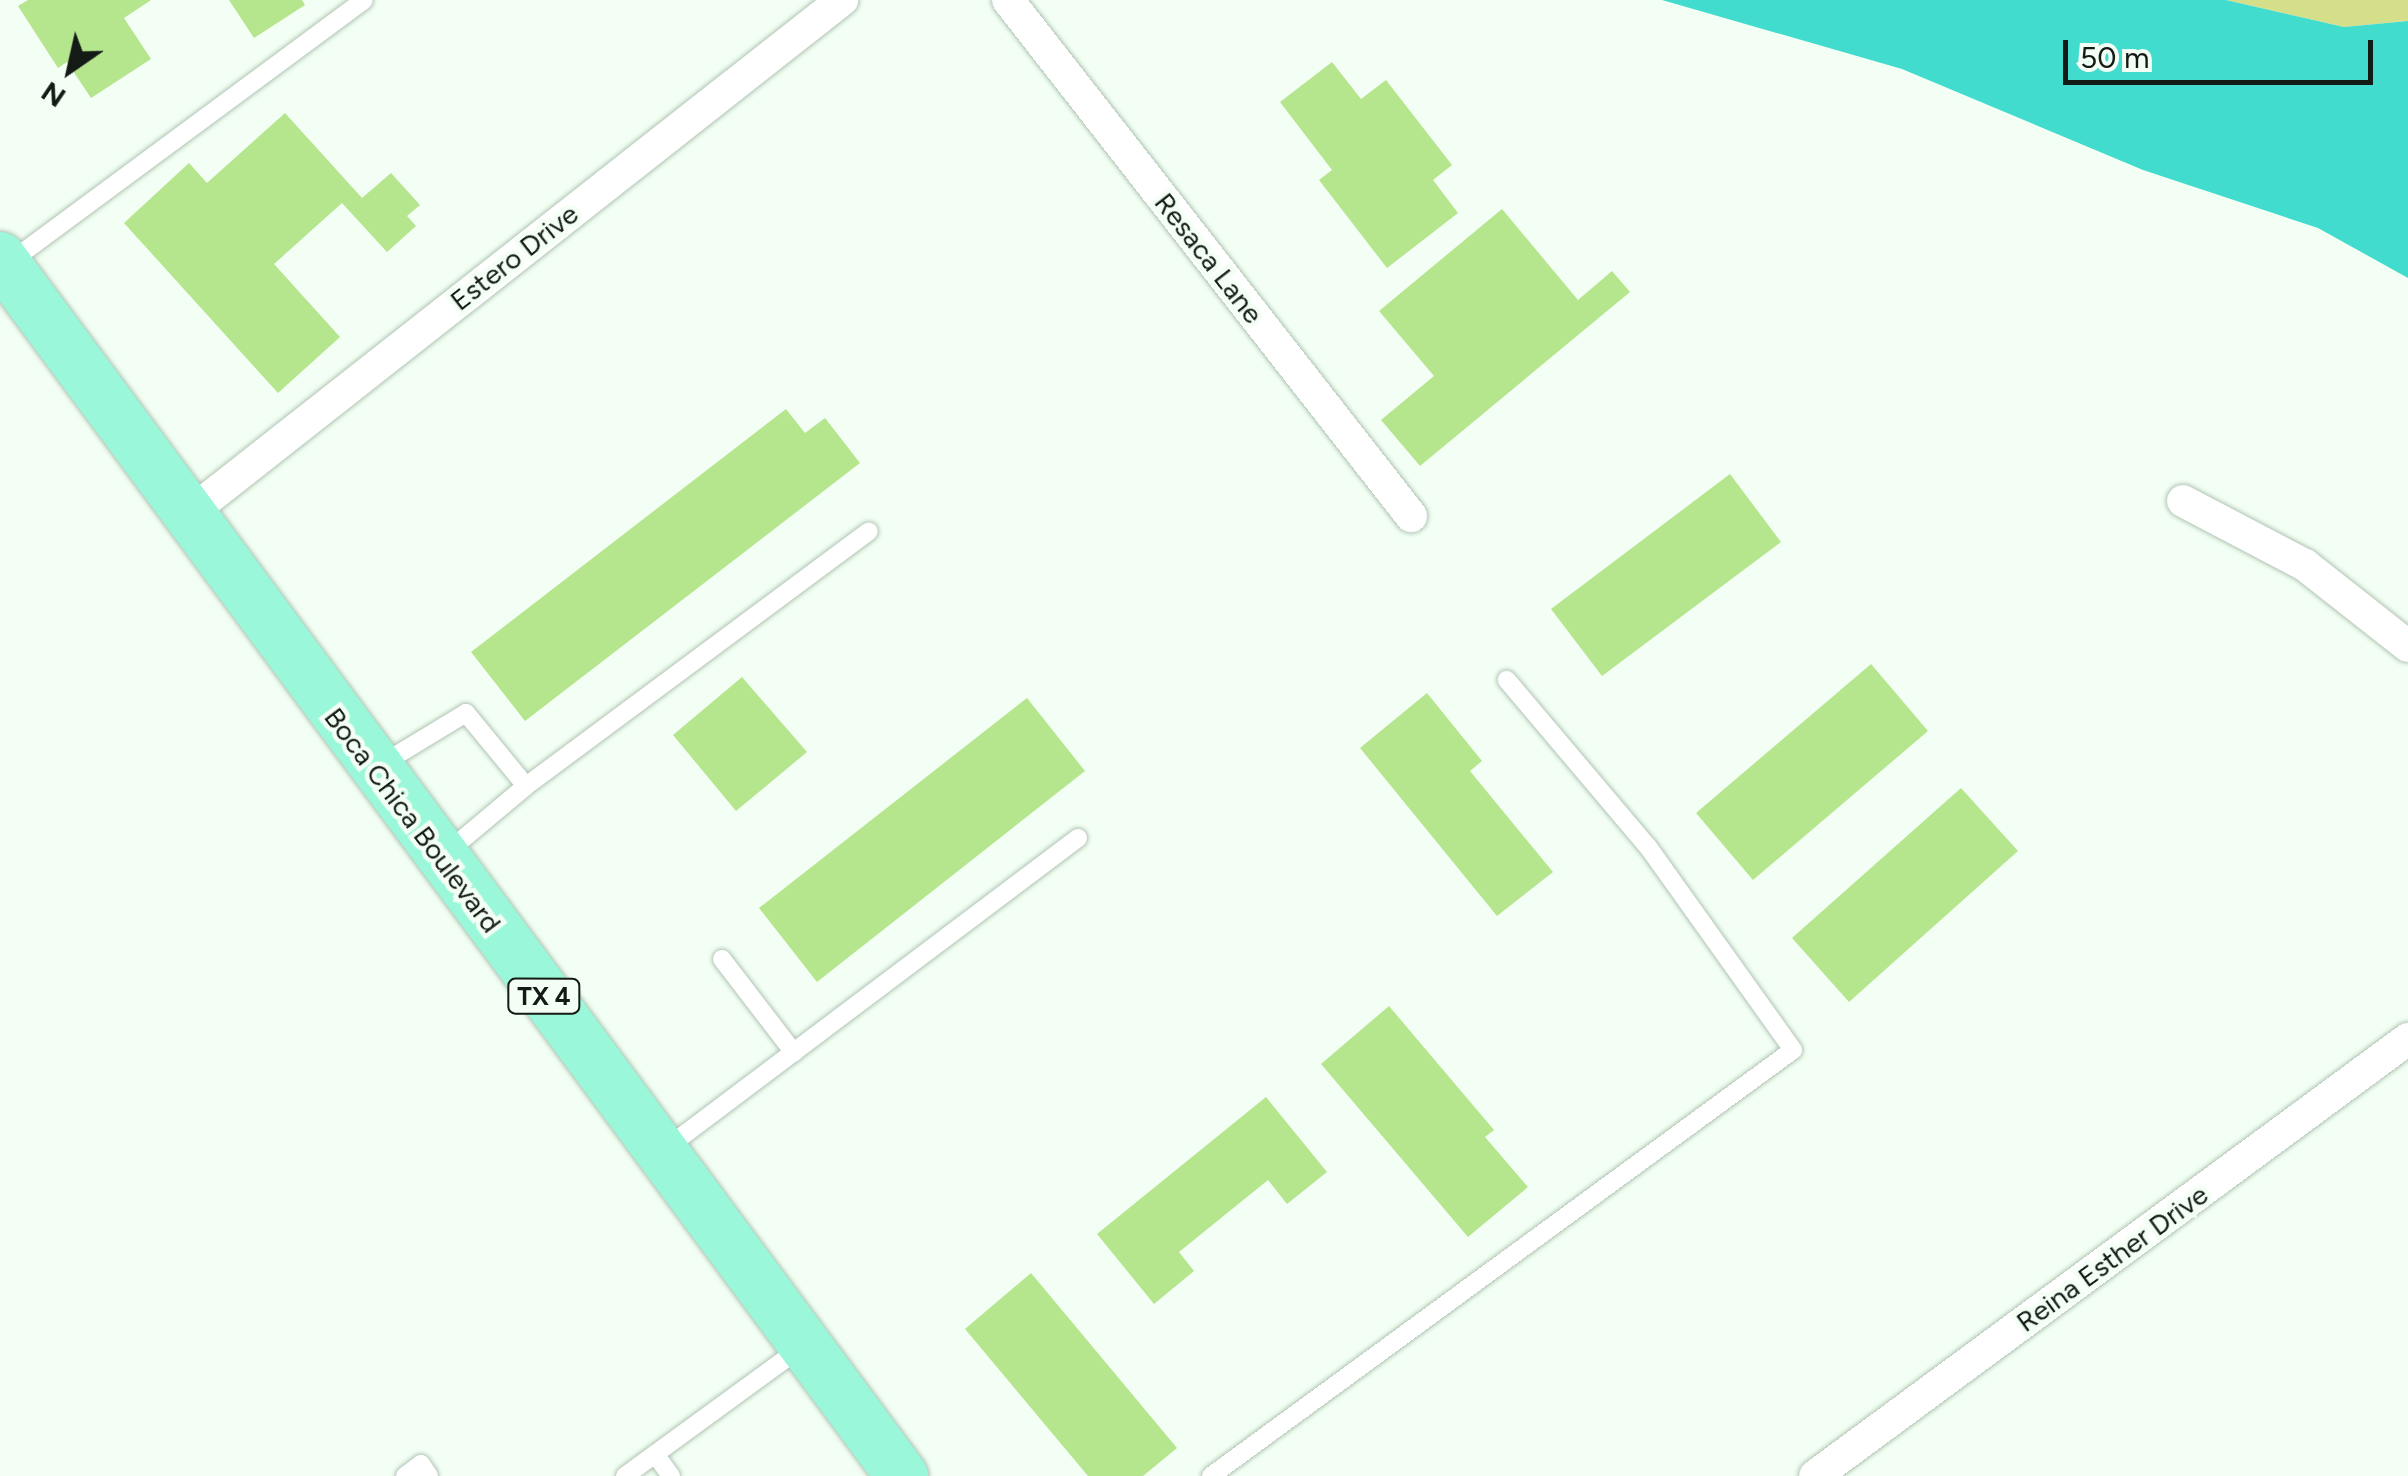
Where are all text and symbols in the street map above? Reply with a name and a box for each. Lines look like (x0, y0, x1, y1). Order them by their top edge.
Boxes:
north arrow (20, 20, 120, 120)
scale bar (2068, 20, 2378, 82)
text: 50 m (2080, 39, 2149, 76)
text: N (35, 75, 72, 115)
street label: Resaca Lane (1148, 186, 1270, 330)
street label: Estero Drive (443, 197, 585, 317)
street label: Boca Chica Boulevard (318, 701, 508, 939)
road number: TX 4 (506, 976, 582, 1016)
street label: Reina Esther Drive (2010, 1177, 2214, 1339)

